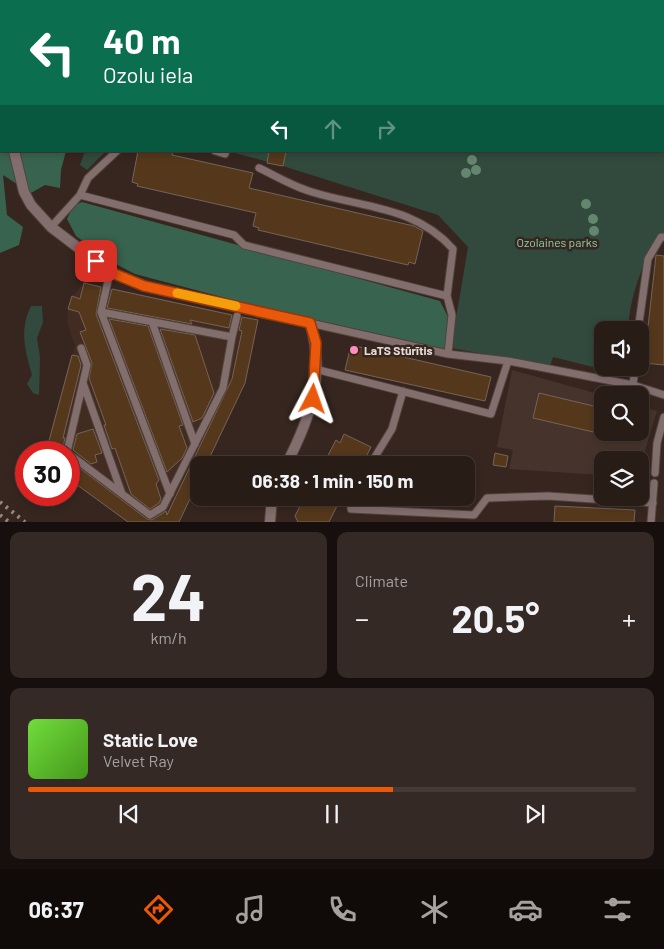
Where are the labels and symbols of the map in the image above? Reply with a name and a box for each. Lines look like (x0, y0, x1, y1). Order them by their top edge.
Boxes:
park label: Ozolaines parks (516, 235, 598, 249)
pin (75, 240, 117, 282)
place label: LaTS Stūrītis (364, 343, 433, 357)
marker: LaTS Stūrītis (348, 344, 360, 356)
position arrow (286, 372, 338, 424)
speed limit sign: 30 (15, 441, 80, 506)

